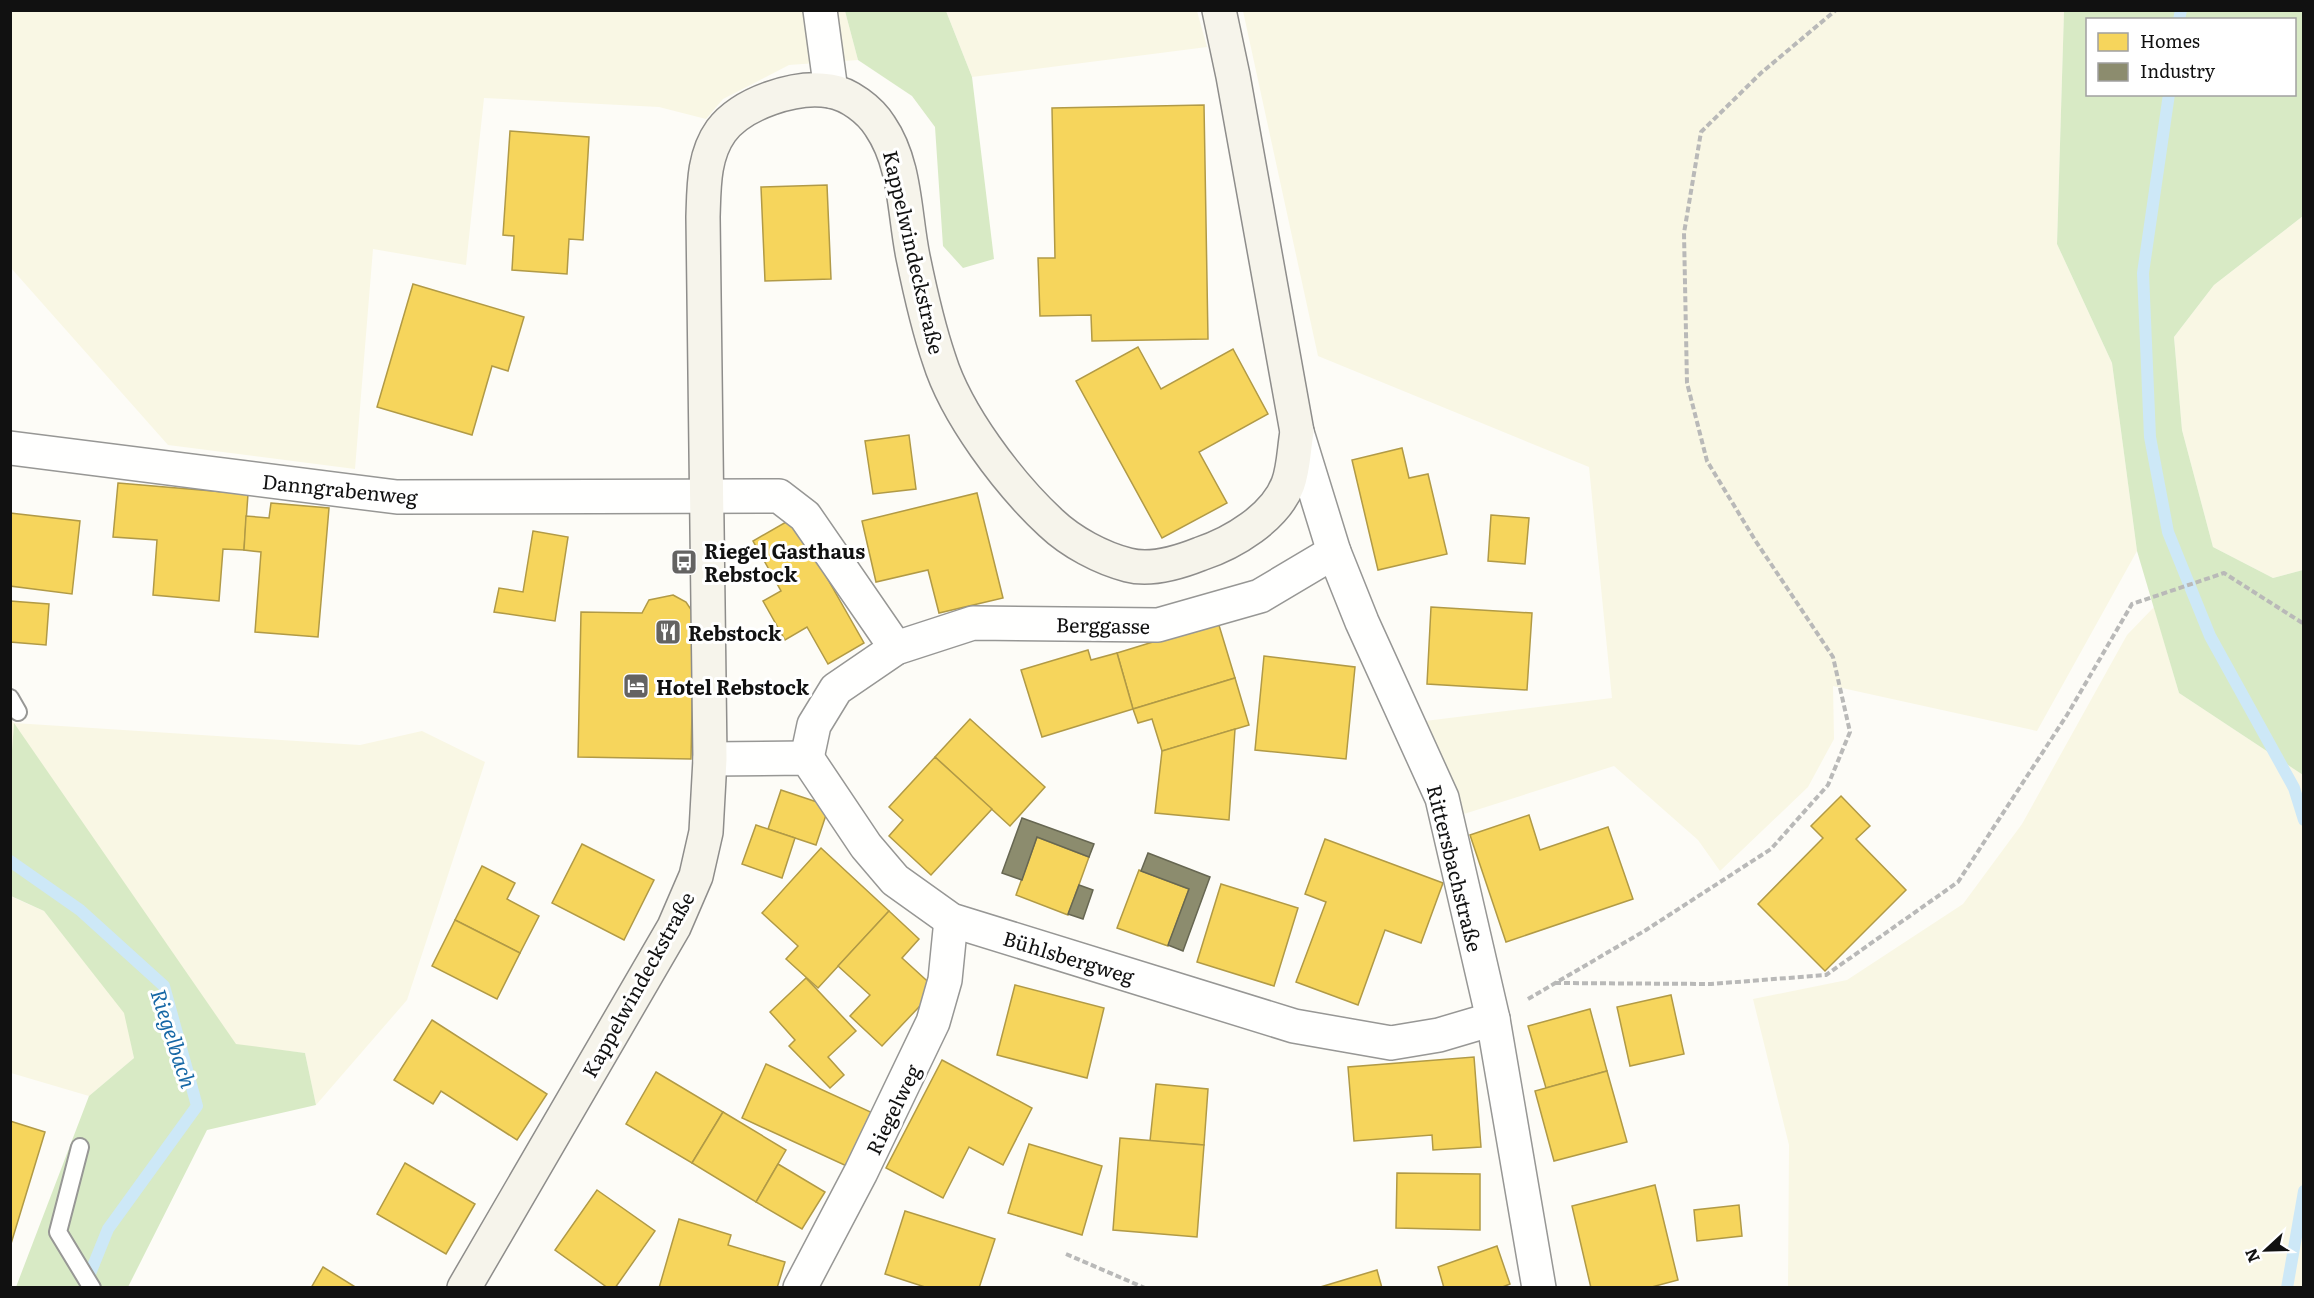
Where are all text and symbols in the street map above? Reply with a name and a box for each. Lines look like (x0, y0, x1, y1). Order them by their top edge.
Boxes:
legend (2086, 18, 2296, 96)
text: Homes (2140, 27, 2200, 54)
text: Industry (2140, 57, 2216, 84)
street label: Kappelwindeckstraße (877, 147, 953, 357)
street label: Danngrabenweg (261, 465, 420, 511)
place label: Riegel Gasthaus Rebstock (704, 535, 865, 588)
bus stop icon: Riegel Gasthaus Rebstock (669, 547, 699, 577)
street label: Berggasse (1056, 608, 1150, 640)
restaurant icon: Rebstock (653, 617, 683, 647)
place label: Rebstock (688, 617, 782, 647)
hotel icon: Hotel Rebstock (621, 671, 651, 701)
place label: Hotel Rebstock (656, 671, 810, 701)
street label: Rittersbachstraße (1421, 781, 1491, 955)
street label: Kappelwindeckstraße (573, 886, 701, 1082)
street label: Bühlsbergweg (1000, 922, 1139, 990)
water label: Riegelbach (144, 985, 206, 1092)
street label: Riegelweg (857, 1058, 927, 1159)
north arrow (2236, 1220, 2296, 1280)
text: N (2238, 1245, 2265, 1267)

